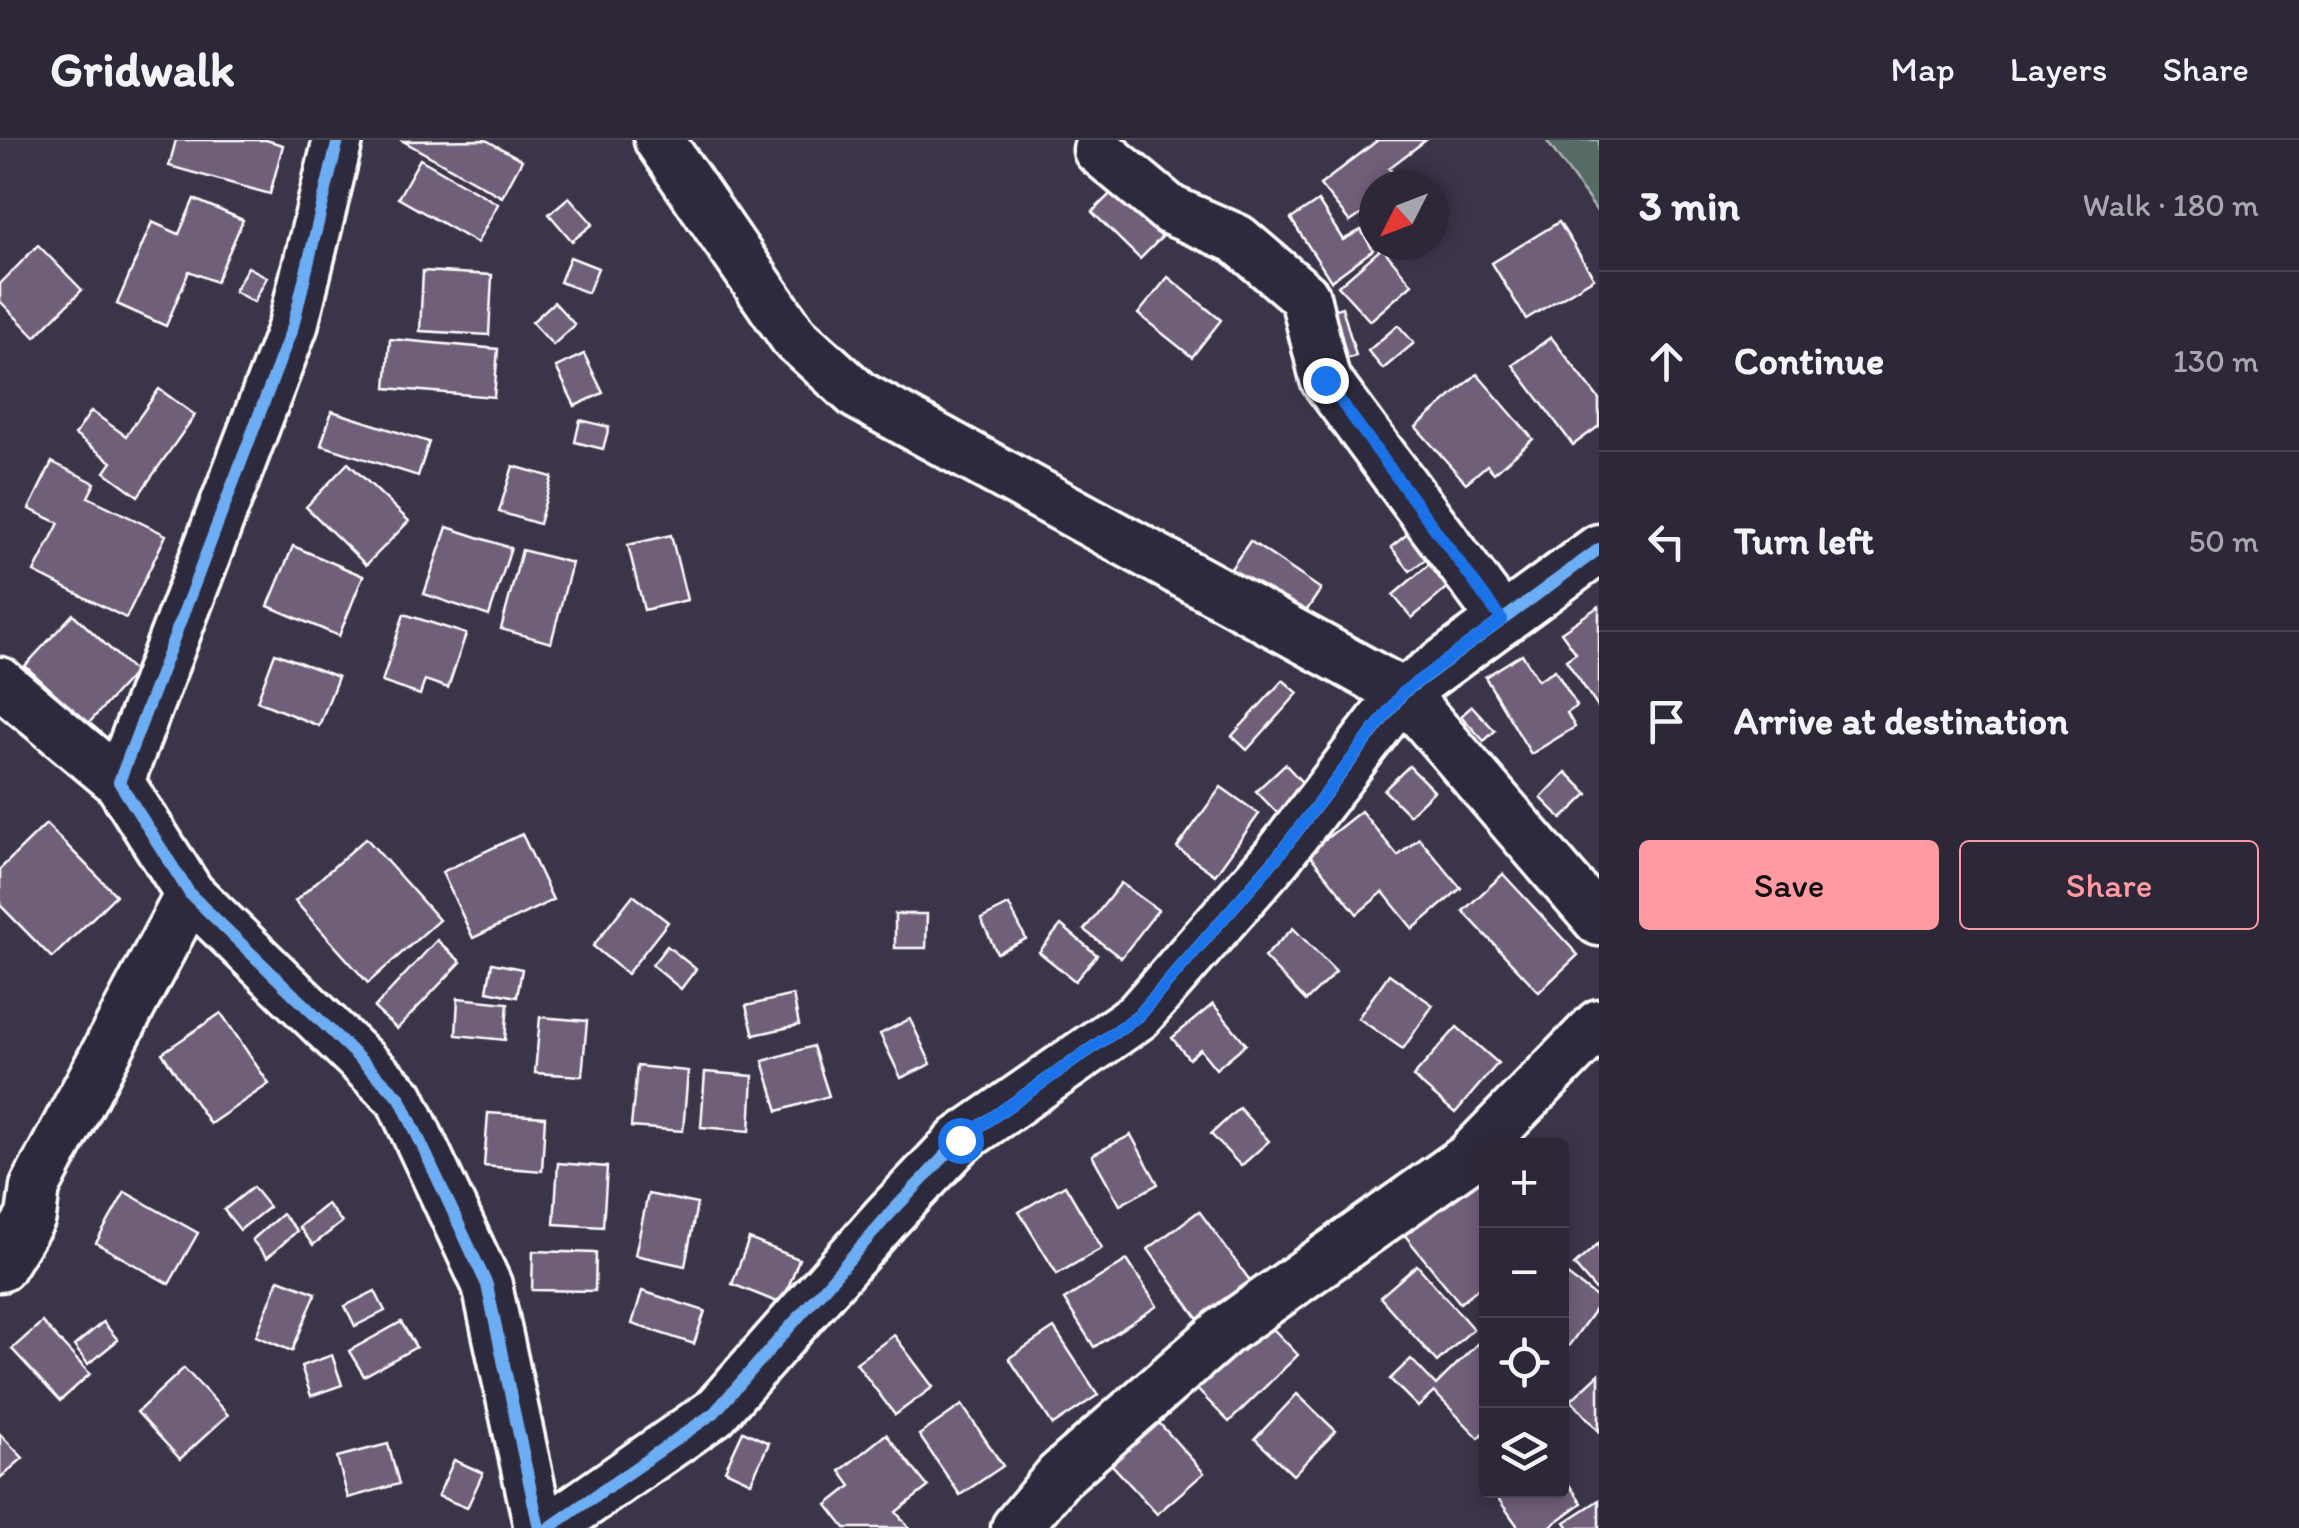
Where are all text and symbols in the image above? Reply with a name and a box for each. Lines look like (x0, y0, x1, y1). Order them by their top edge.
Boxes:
text: Gridwalk (50, 40, 235, 98)
text: Map (1891, 48, 1955, 90)
text: Layers (2010, 48, 2107, 90)
text: Share (2162, 48, 2249, 90)
north arrow (1359, 170, 1449, 260)
text: 3 min (1639, 180, 1740, 231)
text: Walk · 180 m (2082, 186, 2259, 224)
icon: ahead (1639, 334, 1694, 389)
text: Continue (1734, 338, 1884, 384)
text: 130 m (2173, 342, 2259, 380)
route end (1303, 358, 1349, 404)
icon: left (1639, 514, 1694, 569)
text: Turn left (1734, 518, 1874, 564)
text: 50 m (2188, 522, 2259, 560)
icon: arrive (1639, 694, 1694, 749)
text: Arrive at destination (1734, 698, 2069, 744)
button: Save (1639, 840, 1939, 930)
button: Share (1959, 840, 2259, 930)
route start (938, 1118, 984, 1164)
map controls (1479, 1138, 1569, 1498)
button: + (1479, 1138, 1569, 1228)
button: − (1479, 1228, 1569, 1318)
button: locate (1479, 1318, 1569, 1408)
button: layers (1479, 1408, 1569, 1498)

